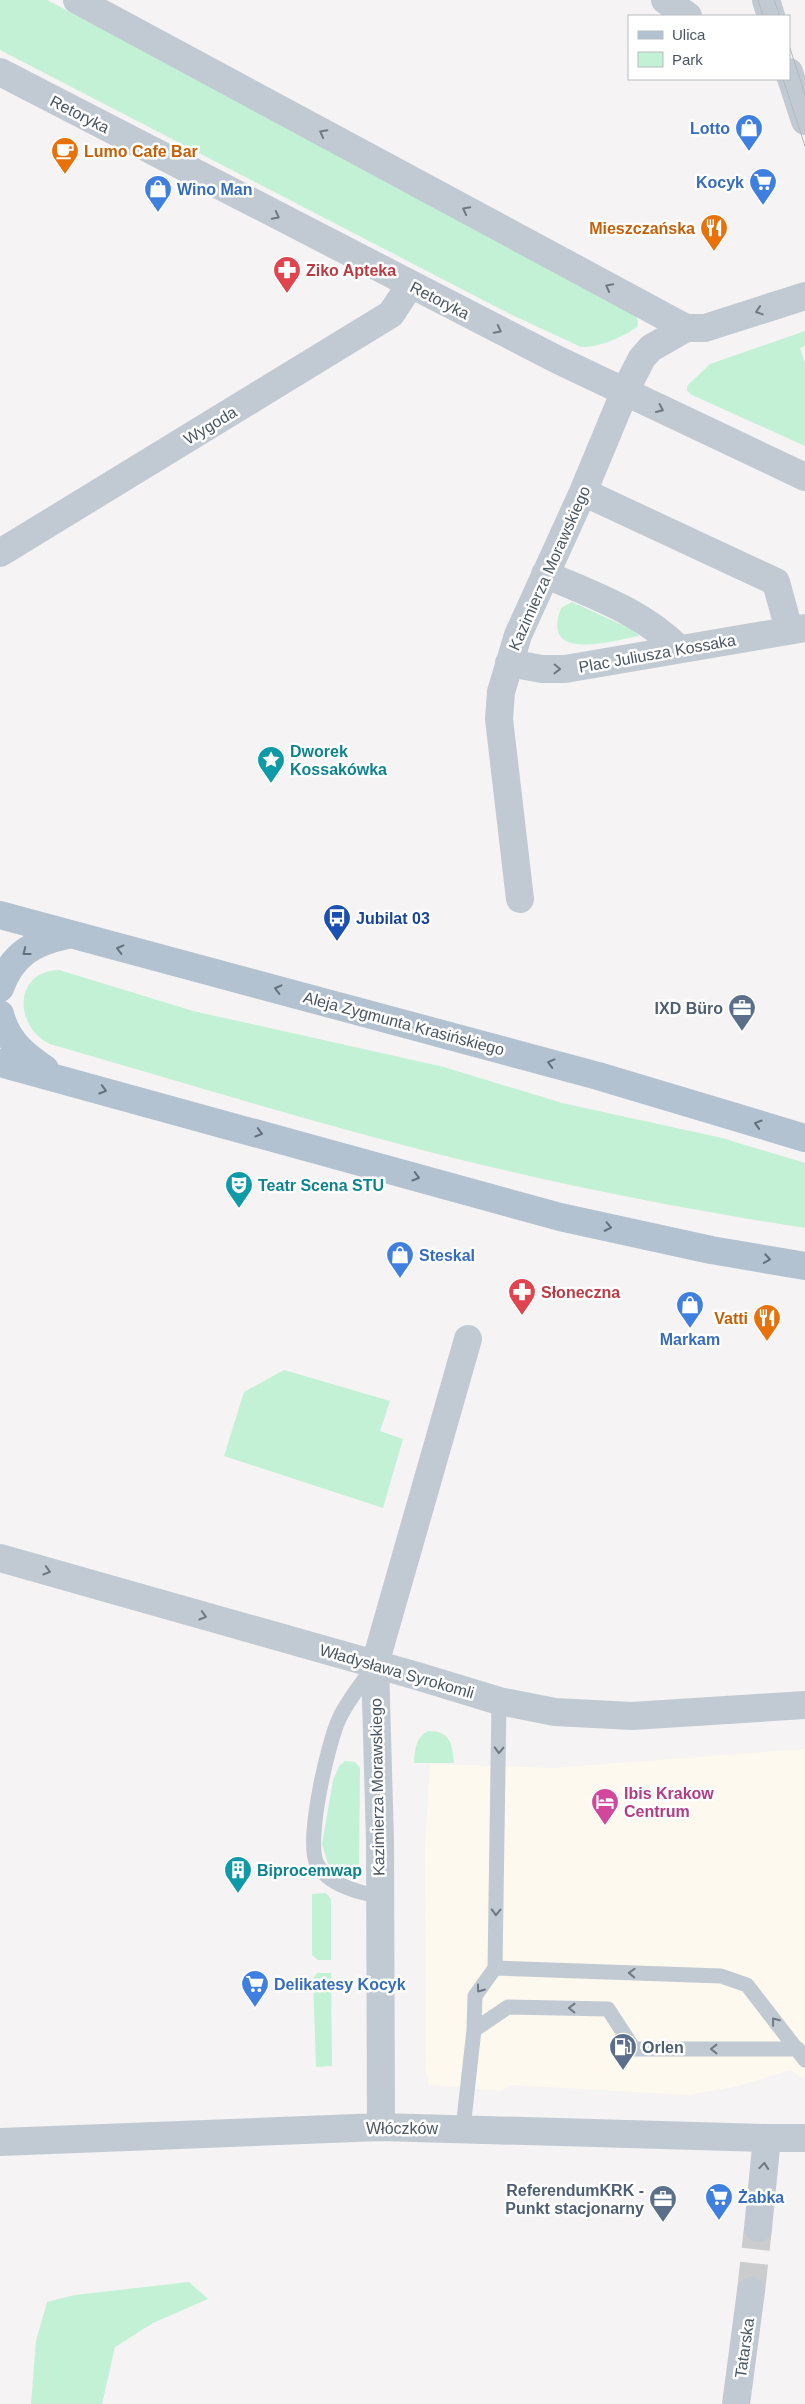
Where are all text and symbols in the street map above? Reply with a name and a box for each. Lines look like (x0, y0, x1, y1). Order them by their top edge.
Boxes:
legend (628, 15, 790, 80)
text: Ulica (672, 26, 706, 43)
text: Park (672, 51, 703, 68)
street label: Retoryka (47, 92, 112, 137)
shop icon: Lotto (734, 113, 764, 152)
place label: Lotto (690, 120, 730, 137)
one-way arrow (319, 129, 328, 139)
cafe icon: Lumo Cafe Bar (50, 136, 80, 175)
place label: Lumo Cafe Bar (84, 143, 198, 160)
supermarket icon: Kocyk (748, 167, 778, 206)
shop icon: Wino Man (143, 174, 173, 213)
place label: Kocyk (696, 174, 744, 191)
place label: Wino Man (177, 181, 252, 198)
one-way arrow (462, 206, 471, 216)
one-way arrow (271, 209, 280, 219)
restaurant icon: Mieszczańska (699, 213, 729, 252)
place label: Mieszczańska (589, 220, 695, 237)
pharmacy icon: Ziko Apteka (272, 255, 302, 294)
place label: Ziko Apteka (306, 262, 396, 279)
street label: Retoryka (407, 278, 472, 323)
one-way arrow (605, 283, 614, 293)
one-way arrow (755, 305, 763, 315)
one-way arrow (493, 324, 502, 334)
one-way arrow (655, 402, 664, 413)
street label: Wygoda (181, 403, 240, 448)
street label: Kazimierza Morawskiego (506, 483, 593, 653)
street label: Plac Juliusza Kossaka (577, 631, 737, 676)
one-way arrow (554, 664, 561, 674)
place label: Dworek Kossakówka (290, 743, 387, 778)
place icon: Dworek Kossakówka (256, 745, 286, 784)
bus stop icon: Jubilat 03 (322, 903, 352, 942)
place label: Jubilat 03 (356, 910, 430, 927)
one-way arrow (117, 944, 125, 954)
one-way arrow (23, 946, 32, 954)
one-way arrow (273, 984, 282, 995)
street label: Aleja Zygmunta Krasińskiego (302, 988, 506, 1059)
office icon: IXD Büro (727, 993, 757, 1032)
place label: IXD Büro (655, 1000, 723, 1017)
one-way arrow (547, 1058, 556, 1069)
one-way arrow (98, 1084, 107, 1095)
one-way arrow (755, 1120, 763, 1130)
one-way arrow (255, 1128, 263, 1138)
theatre icon: Teatr Scena STU (224, 1170, 254, 1209)
one-way arrow (412, 1171, 420, 1182)
place label: Teatr Scena STU (258, 1177, 384, 1194)
one-way arrow (603, 1222, 612, 1232)
shop icon: Steskal (385, 1240, 415, 1279)
place label: Steskal (419, 1247, 475, 1264)
one-way arrow (763, 1254, 772, 1264)
pharmacy icon: Słoneczna (507, 1277, 537, 1316)
place label: Słoneczna (541, 1284, 620, 1301)
shop icon: Markam (675, 1290, 705, 1329)
restaurant icon: Vatti (752, 1303, 782, 1342)
place label: Vatti (714, 1310, 748, 1327)
place label: Markam (660, 1331, 720, 1348)
one-way arrow (42, 1566, 50, 1576)
one-way arrow (199, 1610, 207, 1620)
street label: Władysława Syrokomli (318, 1641, 476, 1702)
street label: Kazimierza Morawskiego (367, 1698, 388, 1876)
one-way arrow (494, 1746, 504, 1754)
place label: Ibis Krakow Centrum (624, 1785, 714, 1820)
hotel icon: Ibis Krakow Centrum (590, 1787, 620, 1826)
building icon: Biprocemwap (223, 1855, 253, 1894)
place label: Biprocemwap (257, 1862, 362, 1879)
one-way arrow (491, 1908, 501, 1916)
one-way arrow (628, 1967, 636, 1978)
supermarket icon: Delikatesy Kocyk (240, 1969, 270, 2008)
place label: Delikatesy Kocyk (274, 1976, 406, 1993)
one-way arrow (477, 1983, 486, 1993)
one-way arrow (568, 2003, 576, 2013)
one-way arrow (773, 2018, 781, 2027)
fuel station icon: Orlen (608, 2032, 638, 2071)
place label: Orlen (642, 2039, 684, 2056)
one-way arrow (710, 2044, 718, 2054)
street label: Włóczków (366, 2120, 438, 2137)
one-way arrow (758, 2162, 769, 2170)
place label: ReferendumKRK - Punkt stacjonarny (505, 2182, 644, 2217)
supermarket icon: Żabka (704, 2182, 734, 2221)
office icon: ReferendumKRK - Punkt stacjonarny (648, 2184, 678, 2223)
place label: Żabka (738, 2189, 784, 2206)
street label: Tatarska (732, 2317, 757, 2379)

